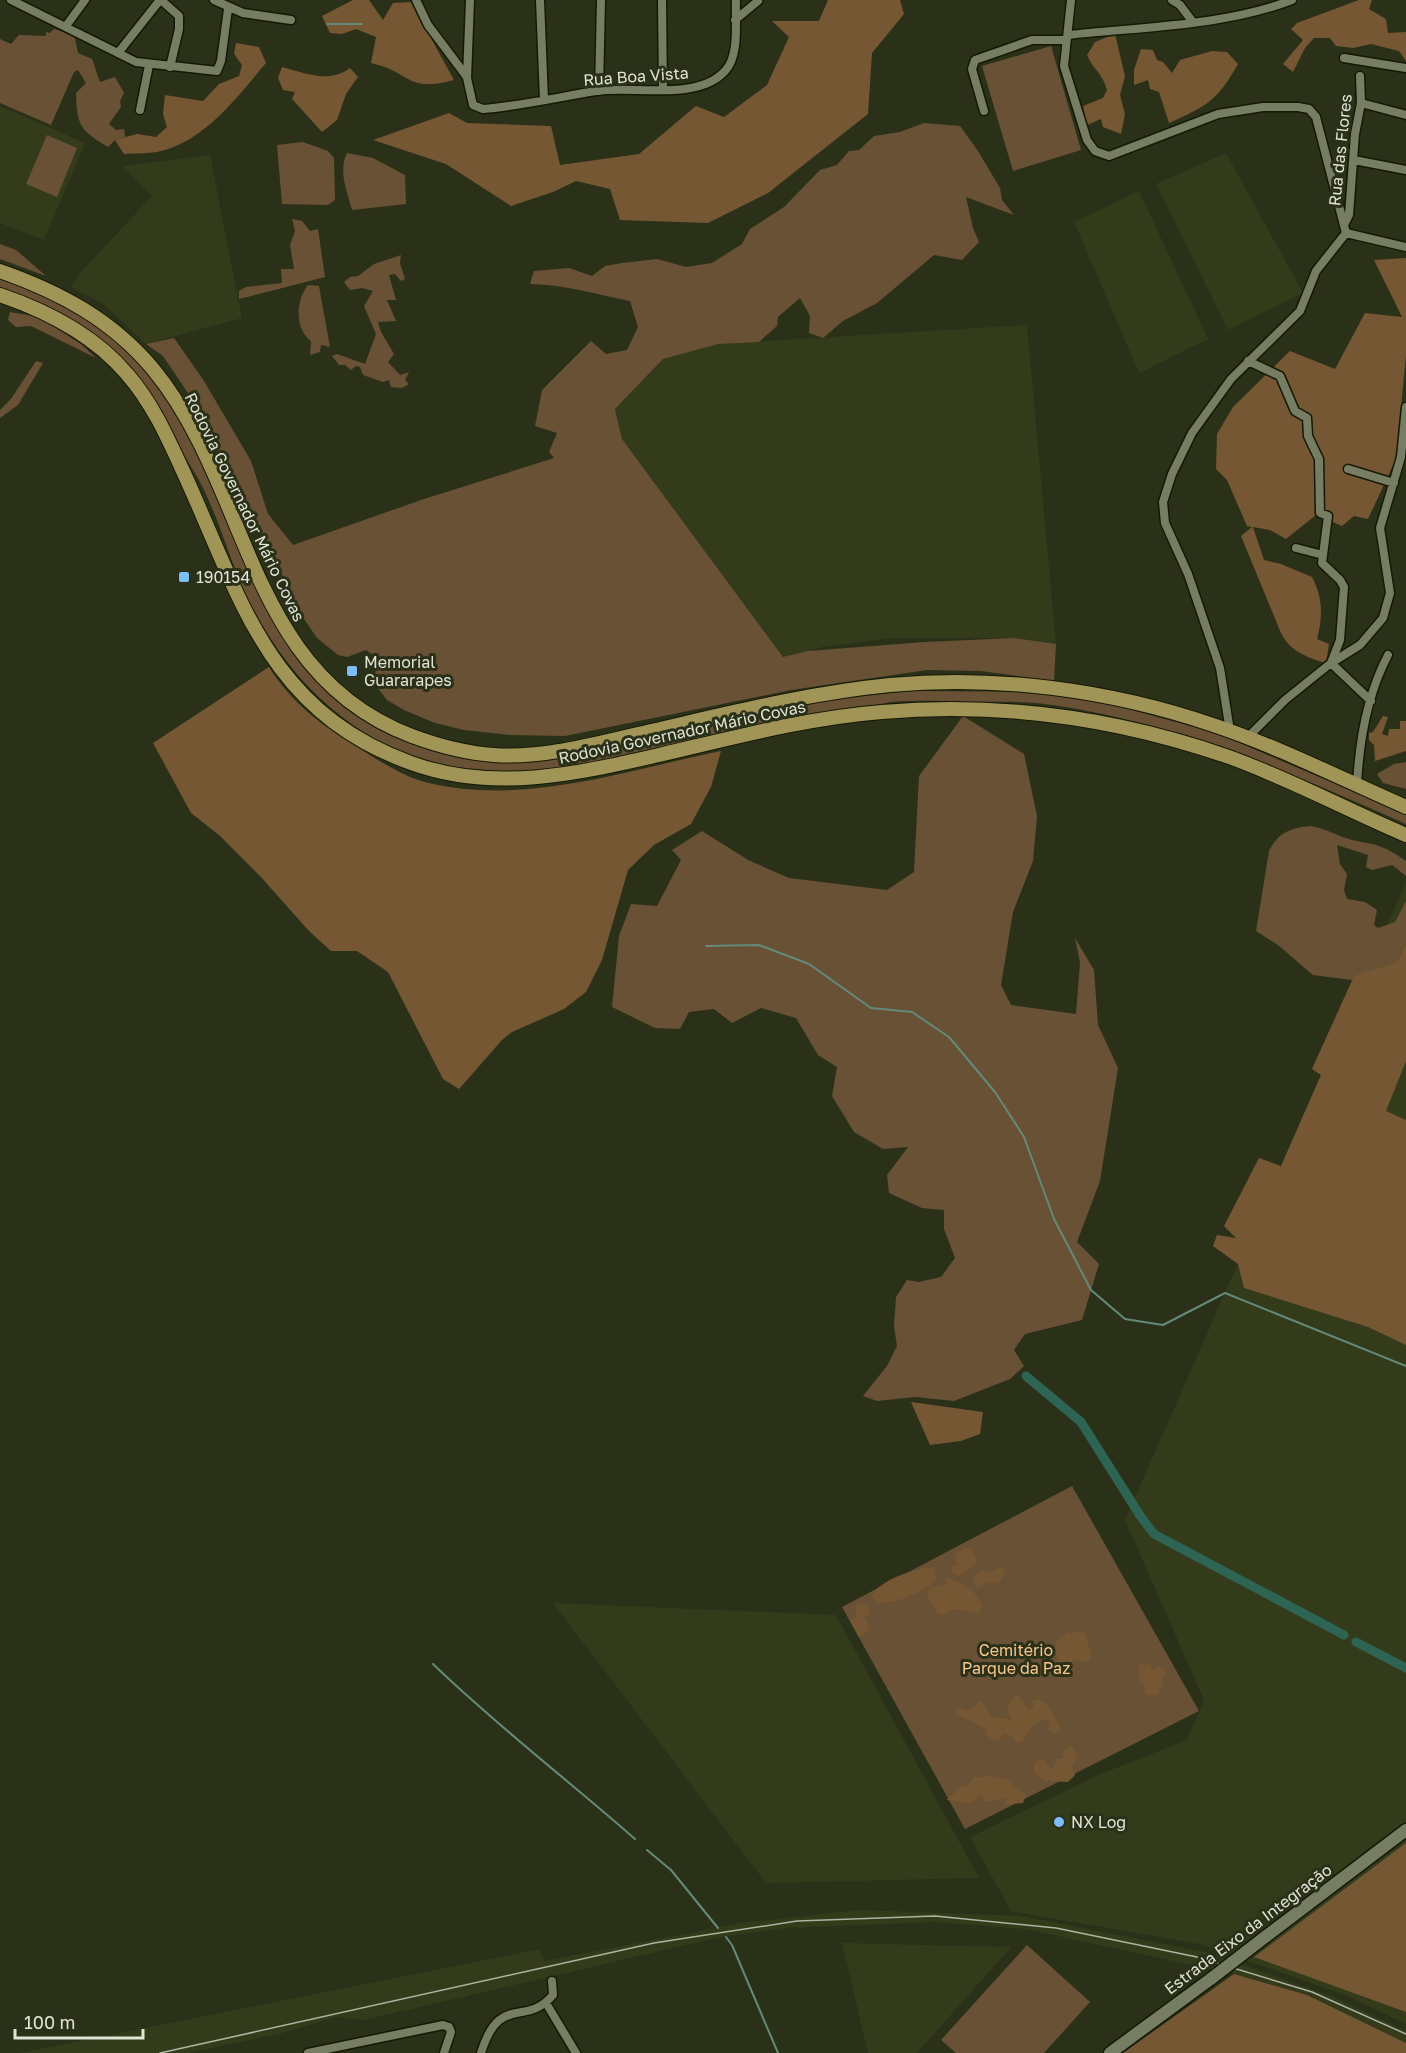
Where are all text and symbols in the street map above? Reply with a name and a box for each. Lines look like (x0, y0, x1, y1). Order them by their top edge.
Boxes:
street label: Rua Boa Vista (583, 62, 689, 90)
street label: Rua das Flores (1324, 93, 1356, 207)
street label: Rodovia Governador Mário Covas (181, 389, 309, 625)
place label: 190154 (196, 567, 250, 587)
marker: 190154 (177, 570, 191, 584)
place label: Memorial Guararapes (364, 652, 452, 690)
marker: Memorial Guararapes (345, 664, 359, 678)
street label: Rodovia Governador Mário Covas (557, 696, 807, 768)
park label: Cemitério Parque da Paz (962, 1640, 1070, 1678)
place label: NX Log (1071, 1812, 1126, 1832)
marker: NX Log (1052, 1815, 1066, 1829)
street label: Estrada Eixo da Integração (1160, 1860, 1336, 1998)
scale bar (15, 2002, 142, 2040)
text: 100 m (24, 2011, 75, 2033)

